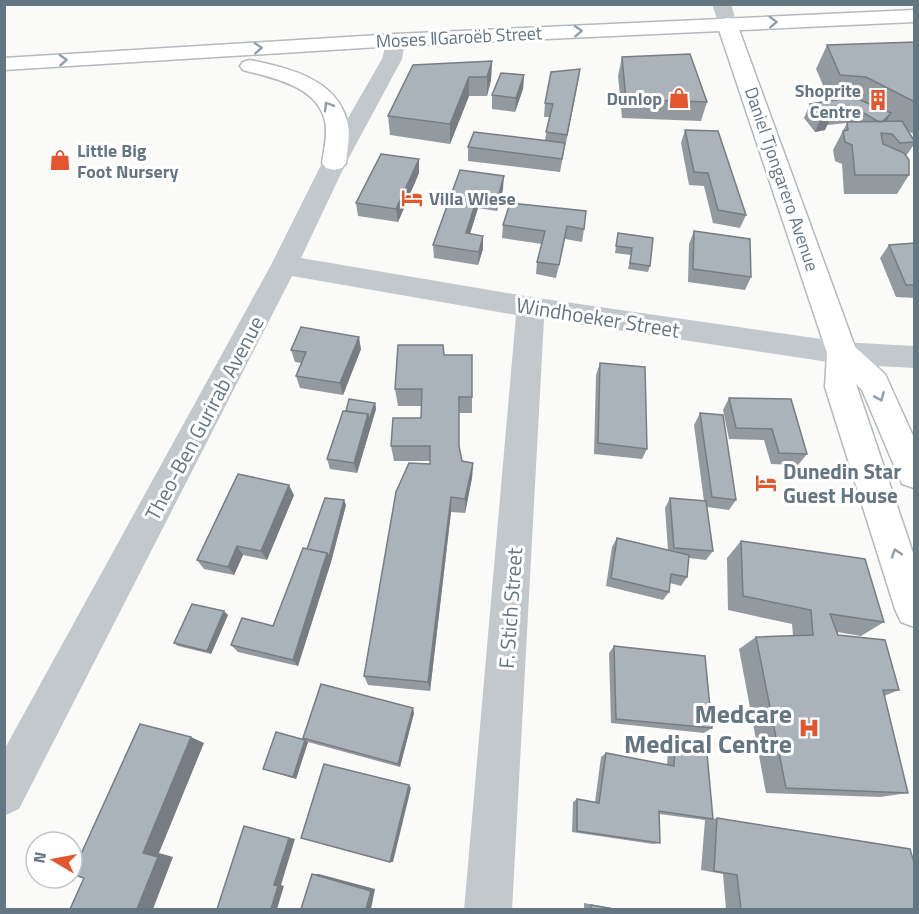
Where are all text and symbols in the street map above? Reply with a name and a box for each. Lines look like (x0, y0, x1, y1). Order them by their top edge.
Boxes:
one-way arrow (768, 15, 777, 28)
street label: Moses ǁGaroëb Street (375, 19, 543, 55)
one-way arrow (574, 25, 583, 38)
one-way arrow (253, 42, 262, 55)
one-way arrow (58, 54, 67, 67)
place label: Shoprite Centre (795, 77, 861, 125)
street label: Daniel Tjongarero Avenue (738, 83, 826, 275)
place label: Dunlop (606, 85, 662, 112)
shop icon: Dunlop (667, 86, 691, 110)
building icon: Shoprite Centre (866, 88, 890, 112)
one-way arrow (324, 102, 335, 112)
place label: Little Big Foot Nursery (77, 137, 178, 185)
shop icon: Little Big Foot Nursery (48, 148, 72, 172)
place label: Villa Wiese (429, 185, 516, 212)
hotel icon: Villa Wiese (400, 186, 424, 210)
street label: Windhoeker Street (514, 288, 683, 346)
street label: Theo-Ben Gurirab Avenue (136, 310, 272, 526)
one-way arrow (873, 390, 885, 401)
place label: Dunedin Star Guest House (783, 455, 901, 511)
hotel icon: Dunedin Star Guest House (754, 471, 778, 495)
street label: F. Stich Street (490, 546, 530, 669)
one-way arrow (891, 548, 903, 559)
place label: Medcare Medical Centre (624, 694, 792, 763)
hospital icon: Medcare Medical Centre (797, 716, 821, 740)
north arrow (24, 830, 84, 890)
text: N (26, 850, 52, 865)

